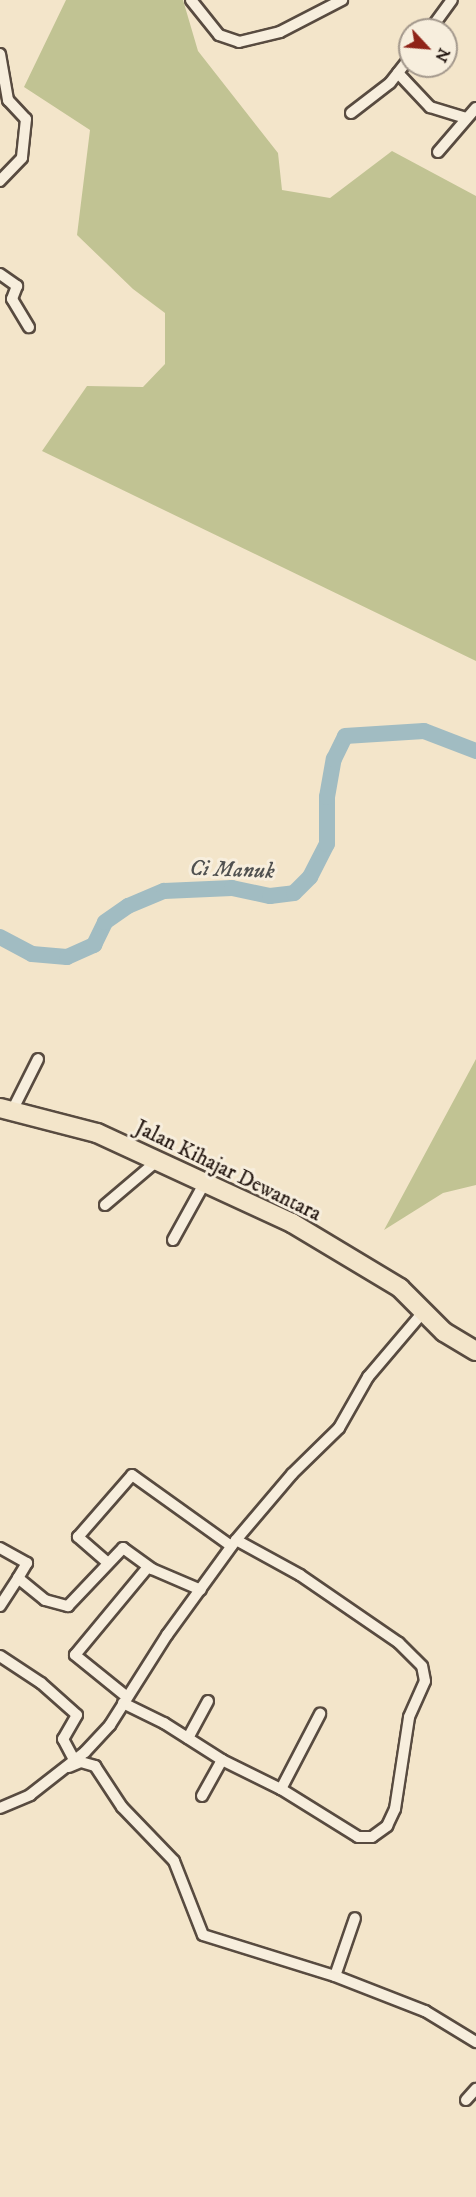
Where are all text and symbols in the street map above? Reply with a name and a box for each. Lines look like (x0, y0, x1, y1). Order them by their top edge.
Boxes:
north arrow (398, 18, 458, 78)
text: N (431, 45, 454, 65)
water label: Ci Manuk (189, 855, 275, 885)
street label: Jalan Kihajar Dewantara (131, 1115, 325, 1227)

